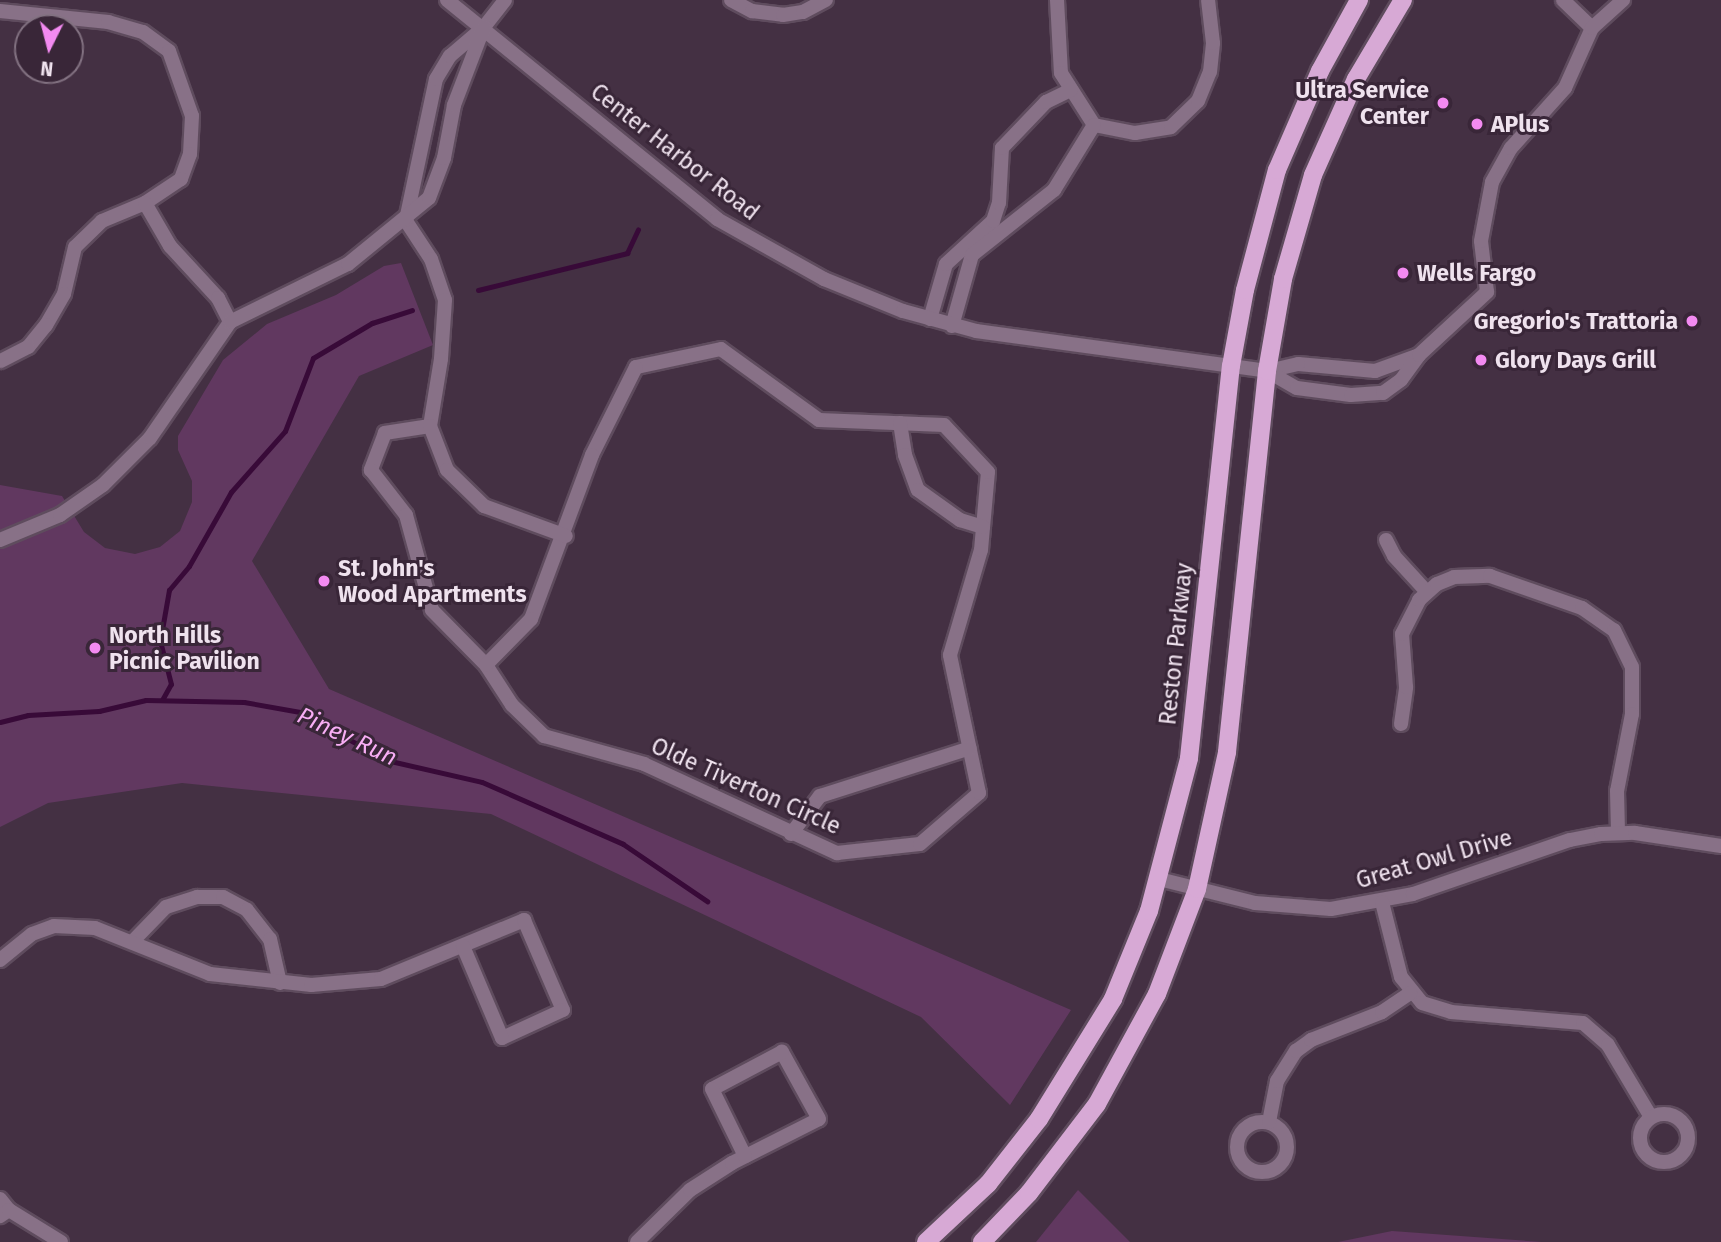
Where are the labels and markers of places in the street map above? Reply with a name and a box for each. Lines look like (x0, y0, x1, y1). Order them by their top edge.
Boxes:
place label: Ultra Service Center (1295, 76, 1429, 130)
marker: Ultra Service Center (1435, 95, 1451, 111)
place label: APlus (1491, 110, 1549, 138)
marker: APlus (1469, 116, 1485, 132)
place label: Wells Fargo (1417, 259, 1536, 287)
marker: Wells Fargo (1395, 265, 1411, 281)
place label: Gregorio's Trattoria (1474, 307, 1678, 335)
marker: Gregorio's Trattoria (1684, 313, 1700, 329)
place label: Glory Days Grill (1495, 346, 1656, 374)
marker: Glory Days Grill (1473, 352, 1489, 368)
place label: St. John's Wood Apartments (338, 554, 527, 608)
marker: St. John's Wood Apartments (316, 573, 332, 589)
place label: North Hills Picnic Pavilion (109, 621, 260, 675)
marker: North Hills Picnic Pavilion (87, 640, 103, 656)

